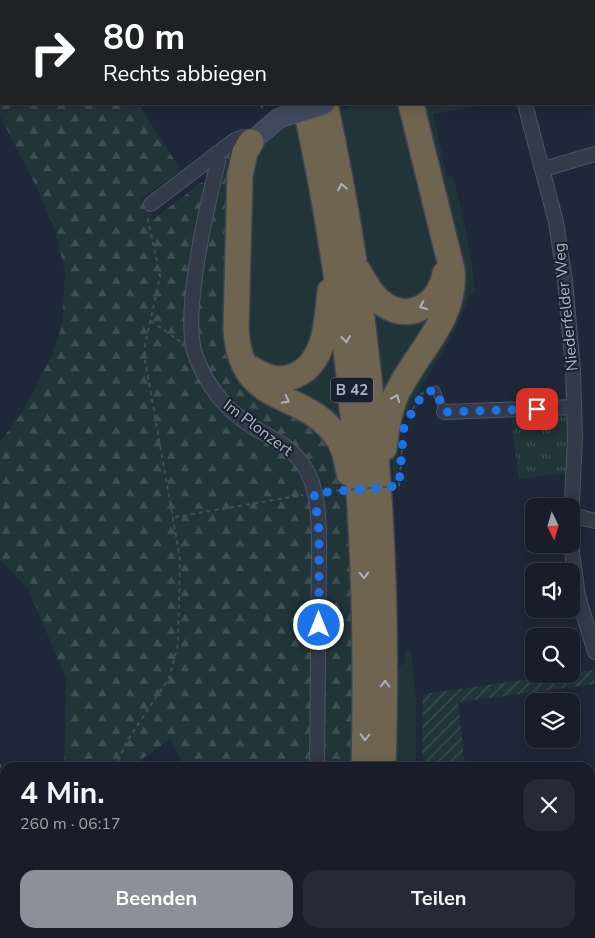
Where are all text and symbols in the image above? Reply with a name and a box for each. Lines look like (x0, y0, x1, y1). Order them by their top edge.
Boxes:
text: 80 m (103, 14, 185, 61)
icon: right (20, 20, 85, 85)
text: Rechts abbiegen (103, 59, 267, 89)
one-way arrow (337, 183, 347, 192)
street label: Niederfelder Weg (548, 242, 584, 372)
one-way arrow (419, 300, 428, 310)
one-way arrow (340, 335, 351, 343)
road number: B 42 (331, 378, 373, 402)
pin (516, 388, 558, 430)
street label: Im Plonzert (219, 394, 298, 462)
one-way arrow (281, 394, 290, 404)
one-way arrow (389, 394, 400, 403)
icon: arrive (523, 395, 551, 423)
north arrow (525, 498, 580, 552)
map controls (525, 498, 580, 748)
button: sound (525, 563, 580, 618)
one-way arrow (359, 571, 369, 579)
position arrow (292, 598, 344, 650)
button: search (525, 628, 580, 683)
one-way arrow (380, 680, 390, 688)
button: layers (525, 693, 580, 748)
one-way arrow (360, 734, 370, 741)
text: 4 Min. (20, 773, 105, 814)
button: close (523, 779, 575, 831)
text: 260 m · 06:17 (20, 813, 121, 835)
button: Beenden (20, 870, 293, 928)
button: Teilen (303, 870, 575, 928)

